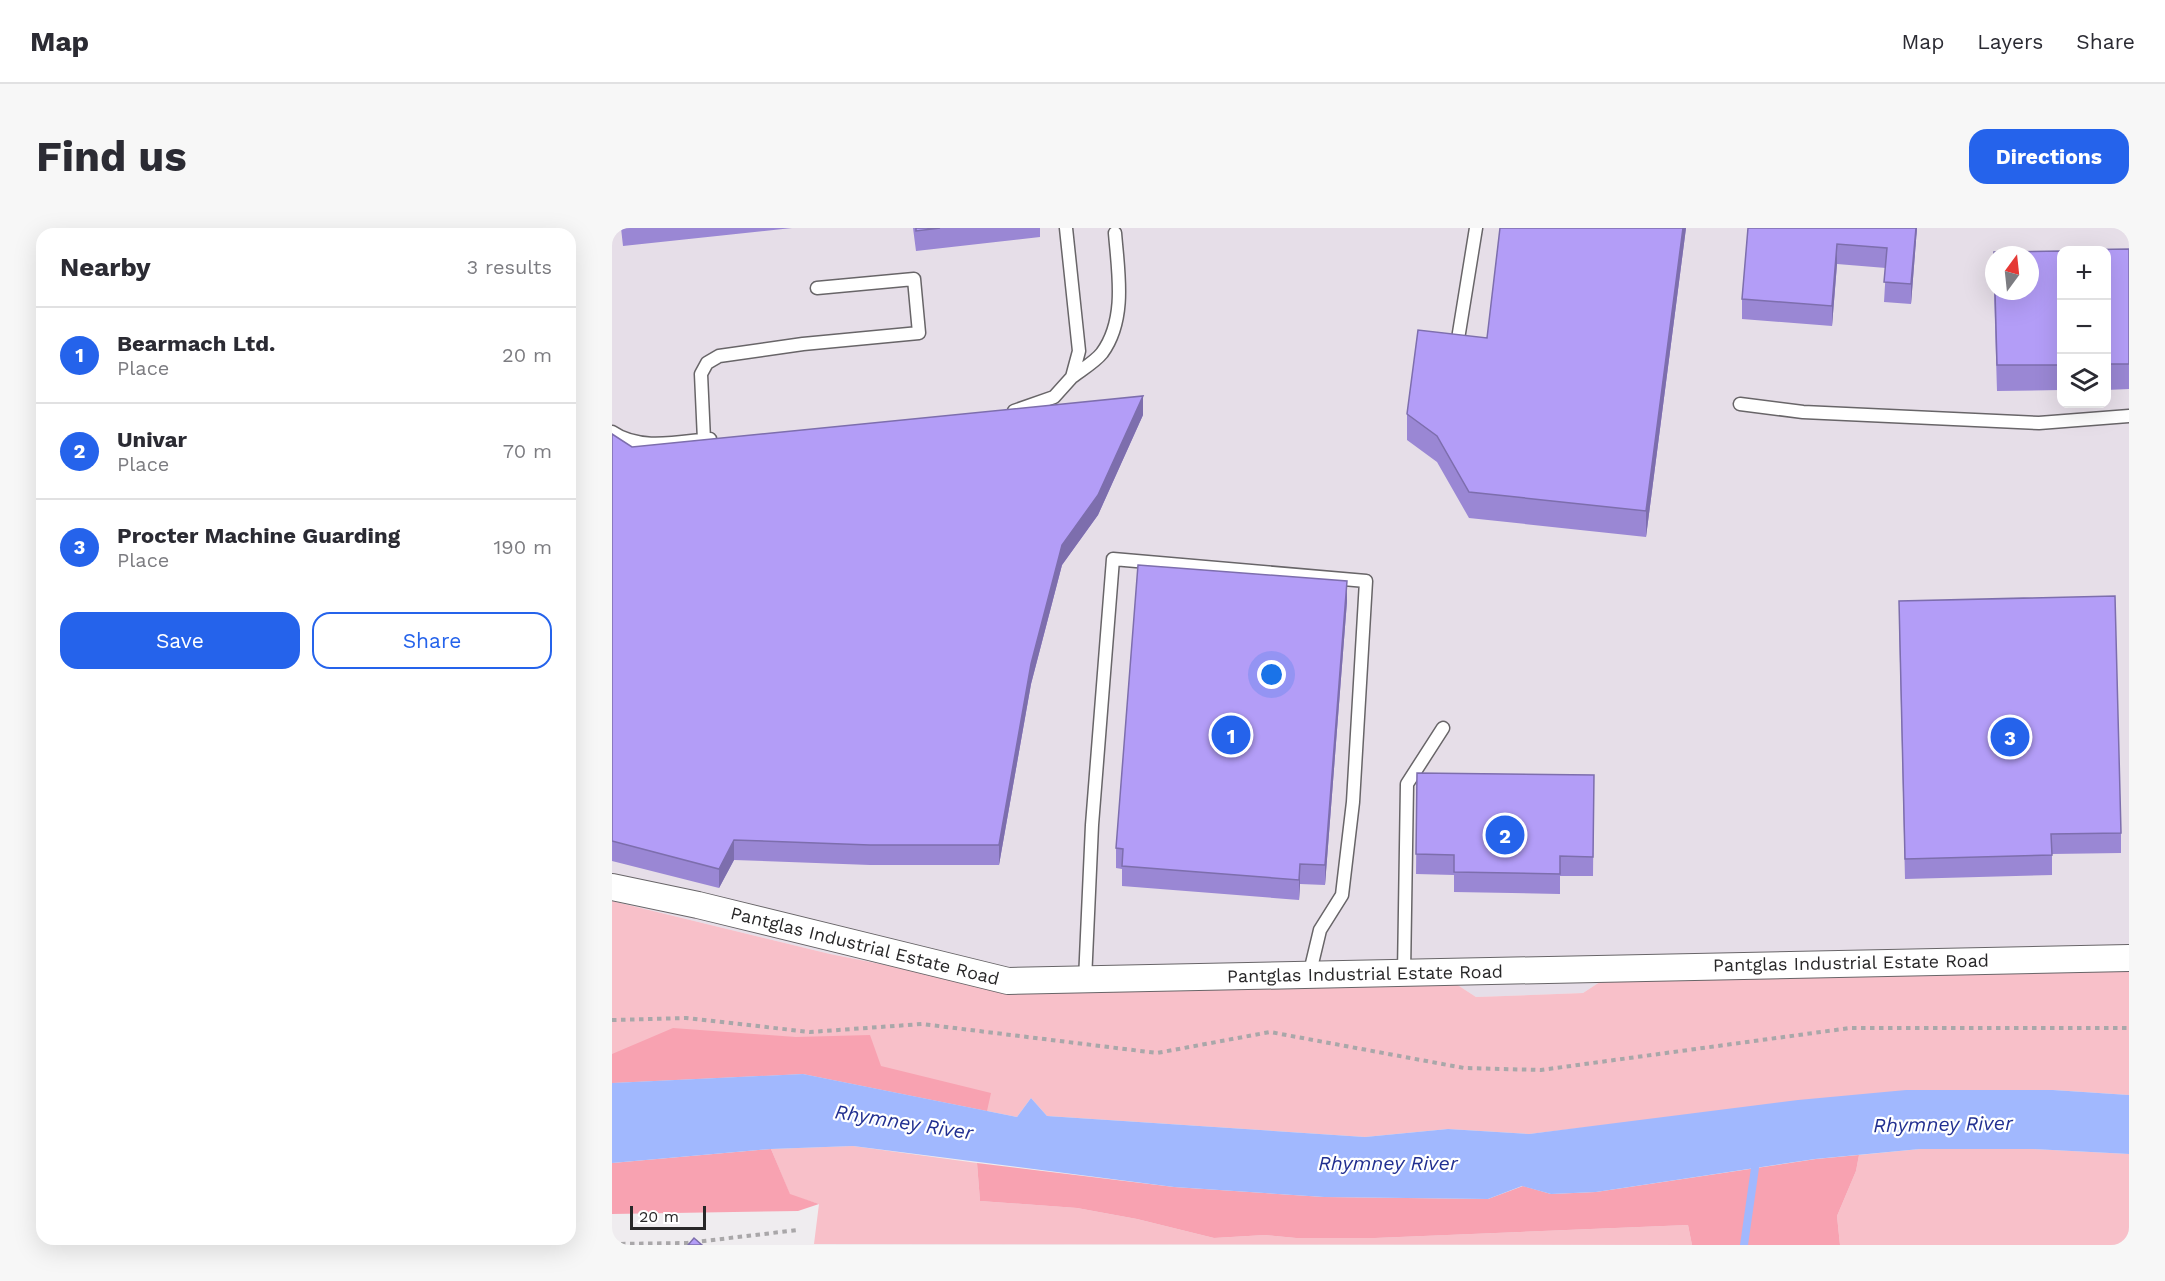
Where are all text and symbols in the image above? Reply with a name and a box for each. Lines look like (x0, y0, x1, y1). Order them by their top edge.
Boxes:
text: Map (30, 25, 89, 58)
text: Map (1901, 29, 1944, 54)
text: Layers (1977, 29, 2043, 54)
text: Share (2076, 29, 2135, 54)
button: Directions (1969, 129, 2129, 184)
text: Find us (36, 132, 187, 181)
north arrow (1985, 246, 2039, 300)
map controls (2057, 246, 2111, 408)
button: + (2057, 246, 2111, 300)
text: Nearby (60, 252, 151, 282)
text: 3 results (467, 255, 552, 279)
button: − (2057, 300, 2111, 354)
text: Bearmach Ltd. (117, 331, 275, 356)
text: 1 (75, 343, 84, 367)
text: 20 m (502, 343, 552, 367)
button: layers (2057, 354, 2111, 408)
text: Place (117, 356, 169, 380)
text: Univar (117, 427, 187, 452)
text: 2 (74, 439, 85, 463)
text: 70 m (503, 439, 552, 463)
text: Place (117, 452, 169, 476)
text: Procter Machine Guarding (117, 523, 400, 548)
text: 3 (74, 535, 85, 559)
text: 190 m (494, 535, 552, 559)
text: Place (117, 548, 169, 572)
button: Save (60, 612, 300, 669)
button: Share (312, 612, 552, 669)
your location (1257, 660, 1286, 689)
pin: 1 (1212, 712, 1250, 758)
pin: 3 (1990, 714, 2030, 760)
pin: 2 (1486, 812, 1524, 858)
street label: Pantglas Industrial Estate Road (729, 902, 1002, 989)
street label: Pantglas Industrial Estate Road (1713, 950, 1989, 975)
street label: Pantglas Industrial Estate Road (1227, 961, 1503, 986)
water label: Rhymney River (833, 1099, 976, 1145)
water label: Rhymney River (1873, 1111, 2014, 1137)
water label: Rhymney River (1318, 1151, 1459, 1175)
scale bar (630, 1203, 706, 1230)
text: 20 m (639, 1207, 679, 1226)

